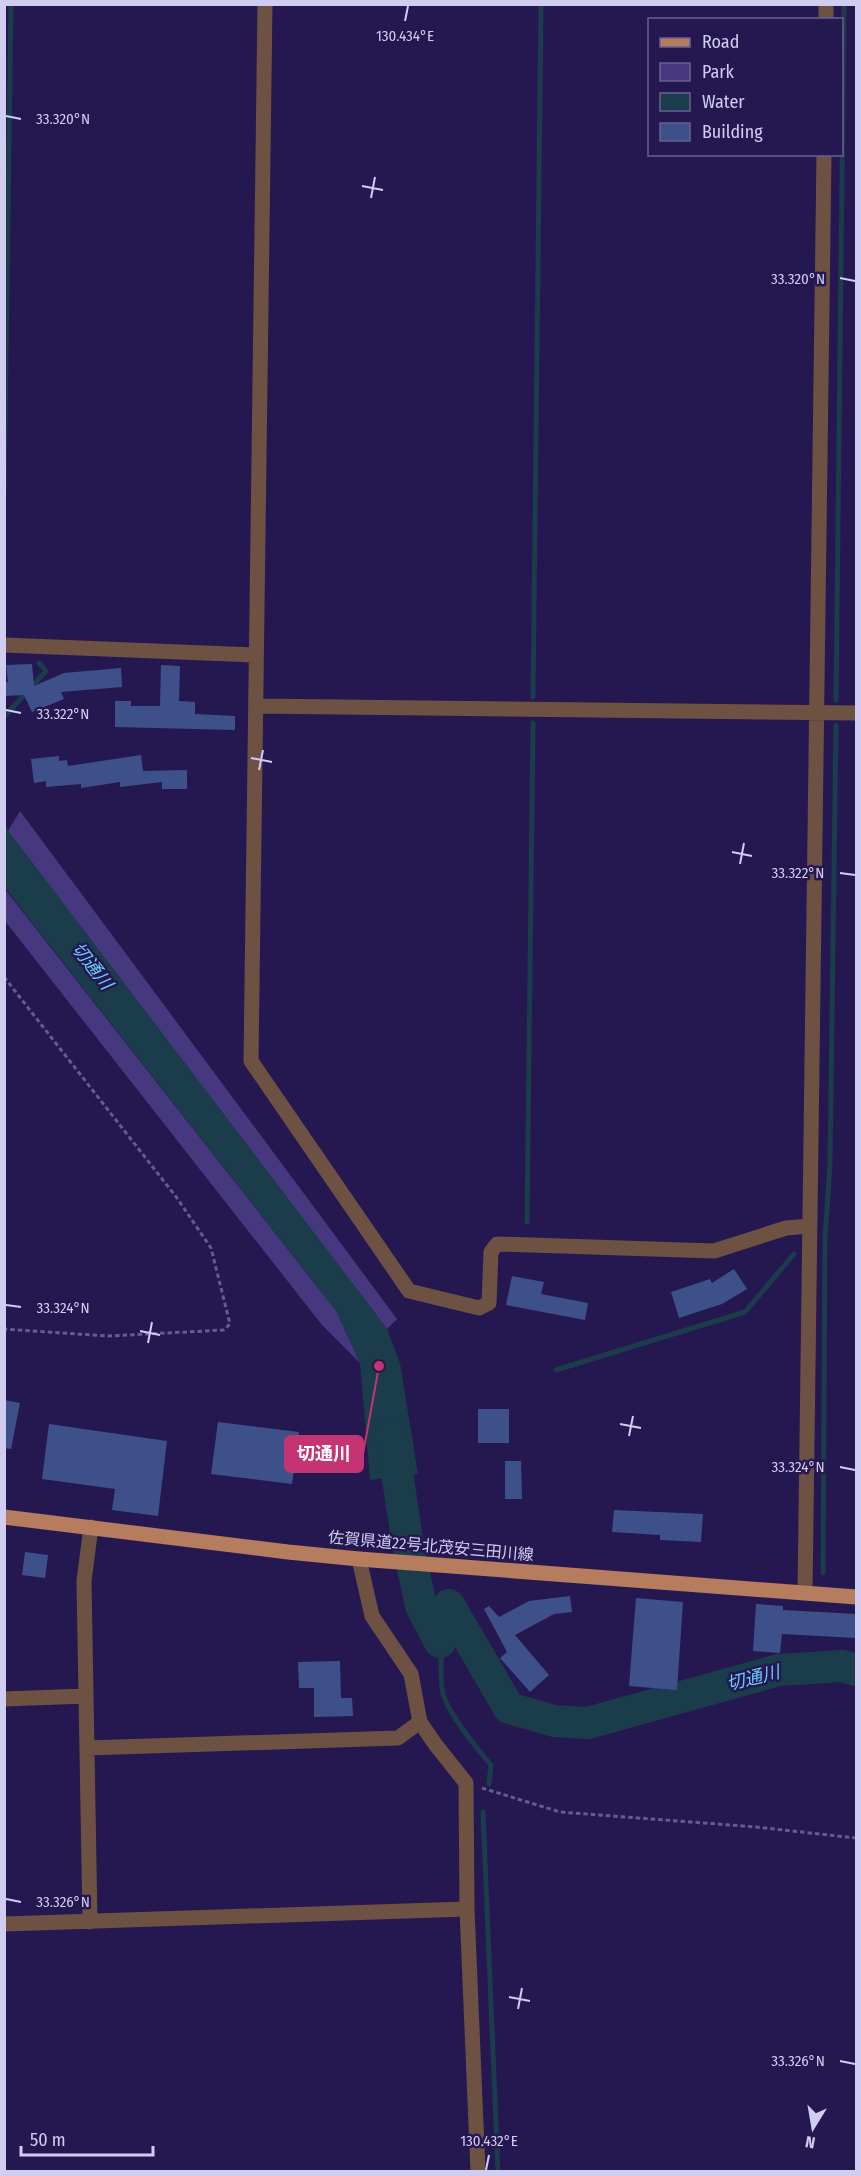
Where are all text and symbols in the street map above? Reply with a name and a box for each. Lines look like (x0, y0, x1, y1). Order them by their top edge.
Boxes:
legend (648, 18, 843, 156)
text: 130.434°E (376, 27, 434, 45)
text: Road (702, 31, 739, 53)
text: Park (702, 61, 735, 83)
text: Water (702, 91, 745, 113)
text: 33.320°N (36, 110, 90, 128)
text: Building (702, 121, 763, 143)
text: 33.320°N (771, 270, 825, 288)
text: 33.322°N (37, 705, 89, 723)
text: 33.322°N (772, 864, 824, 882)
water label: 切通川 (67, 938, 119, 996)
text: 33.324°N (36, 1299, 90, 1317)
callout: 切通川 (285, 1436, 363, 1472)
text: 切通川 (297, 1443, 351, 1465)
text: 33.324°N (771, 1458, 825, 1476)
street label: 佐賀県道22号北茂安三田川線 (328, 1528, 534, 1564)
water label: 切通川 (724, 1660, 784, 1695)
text: 33.326°N (36, 1893, 90, 1911)
text: 33.326°N (771, 2052, 825, 2070)
north arrow (783, 2098, 843, 2158)
scale bar (21, 2119, 153, 2157)
text: 50 m (30, 2129, 66, 2151)
text: 130.432°E (460, 2132, 518, 2150)
text: N (804, 2132, 817, 2152)

